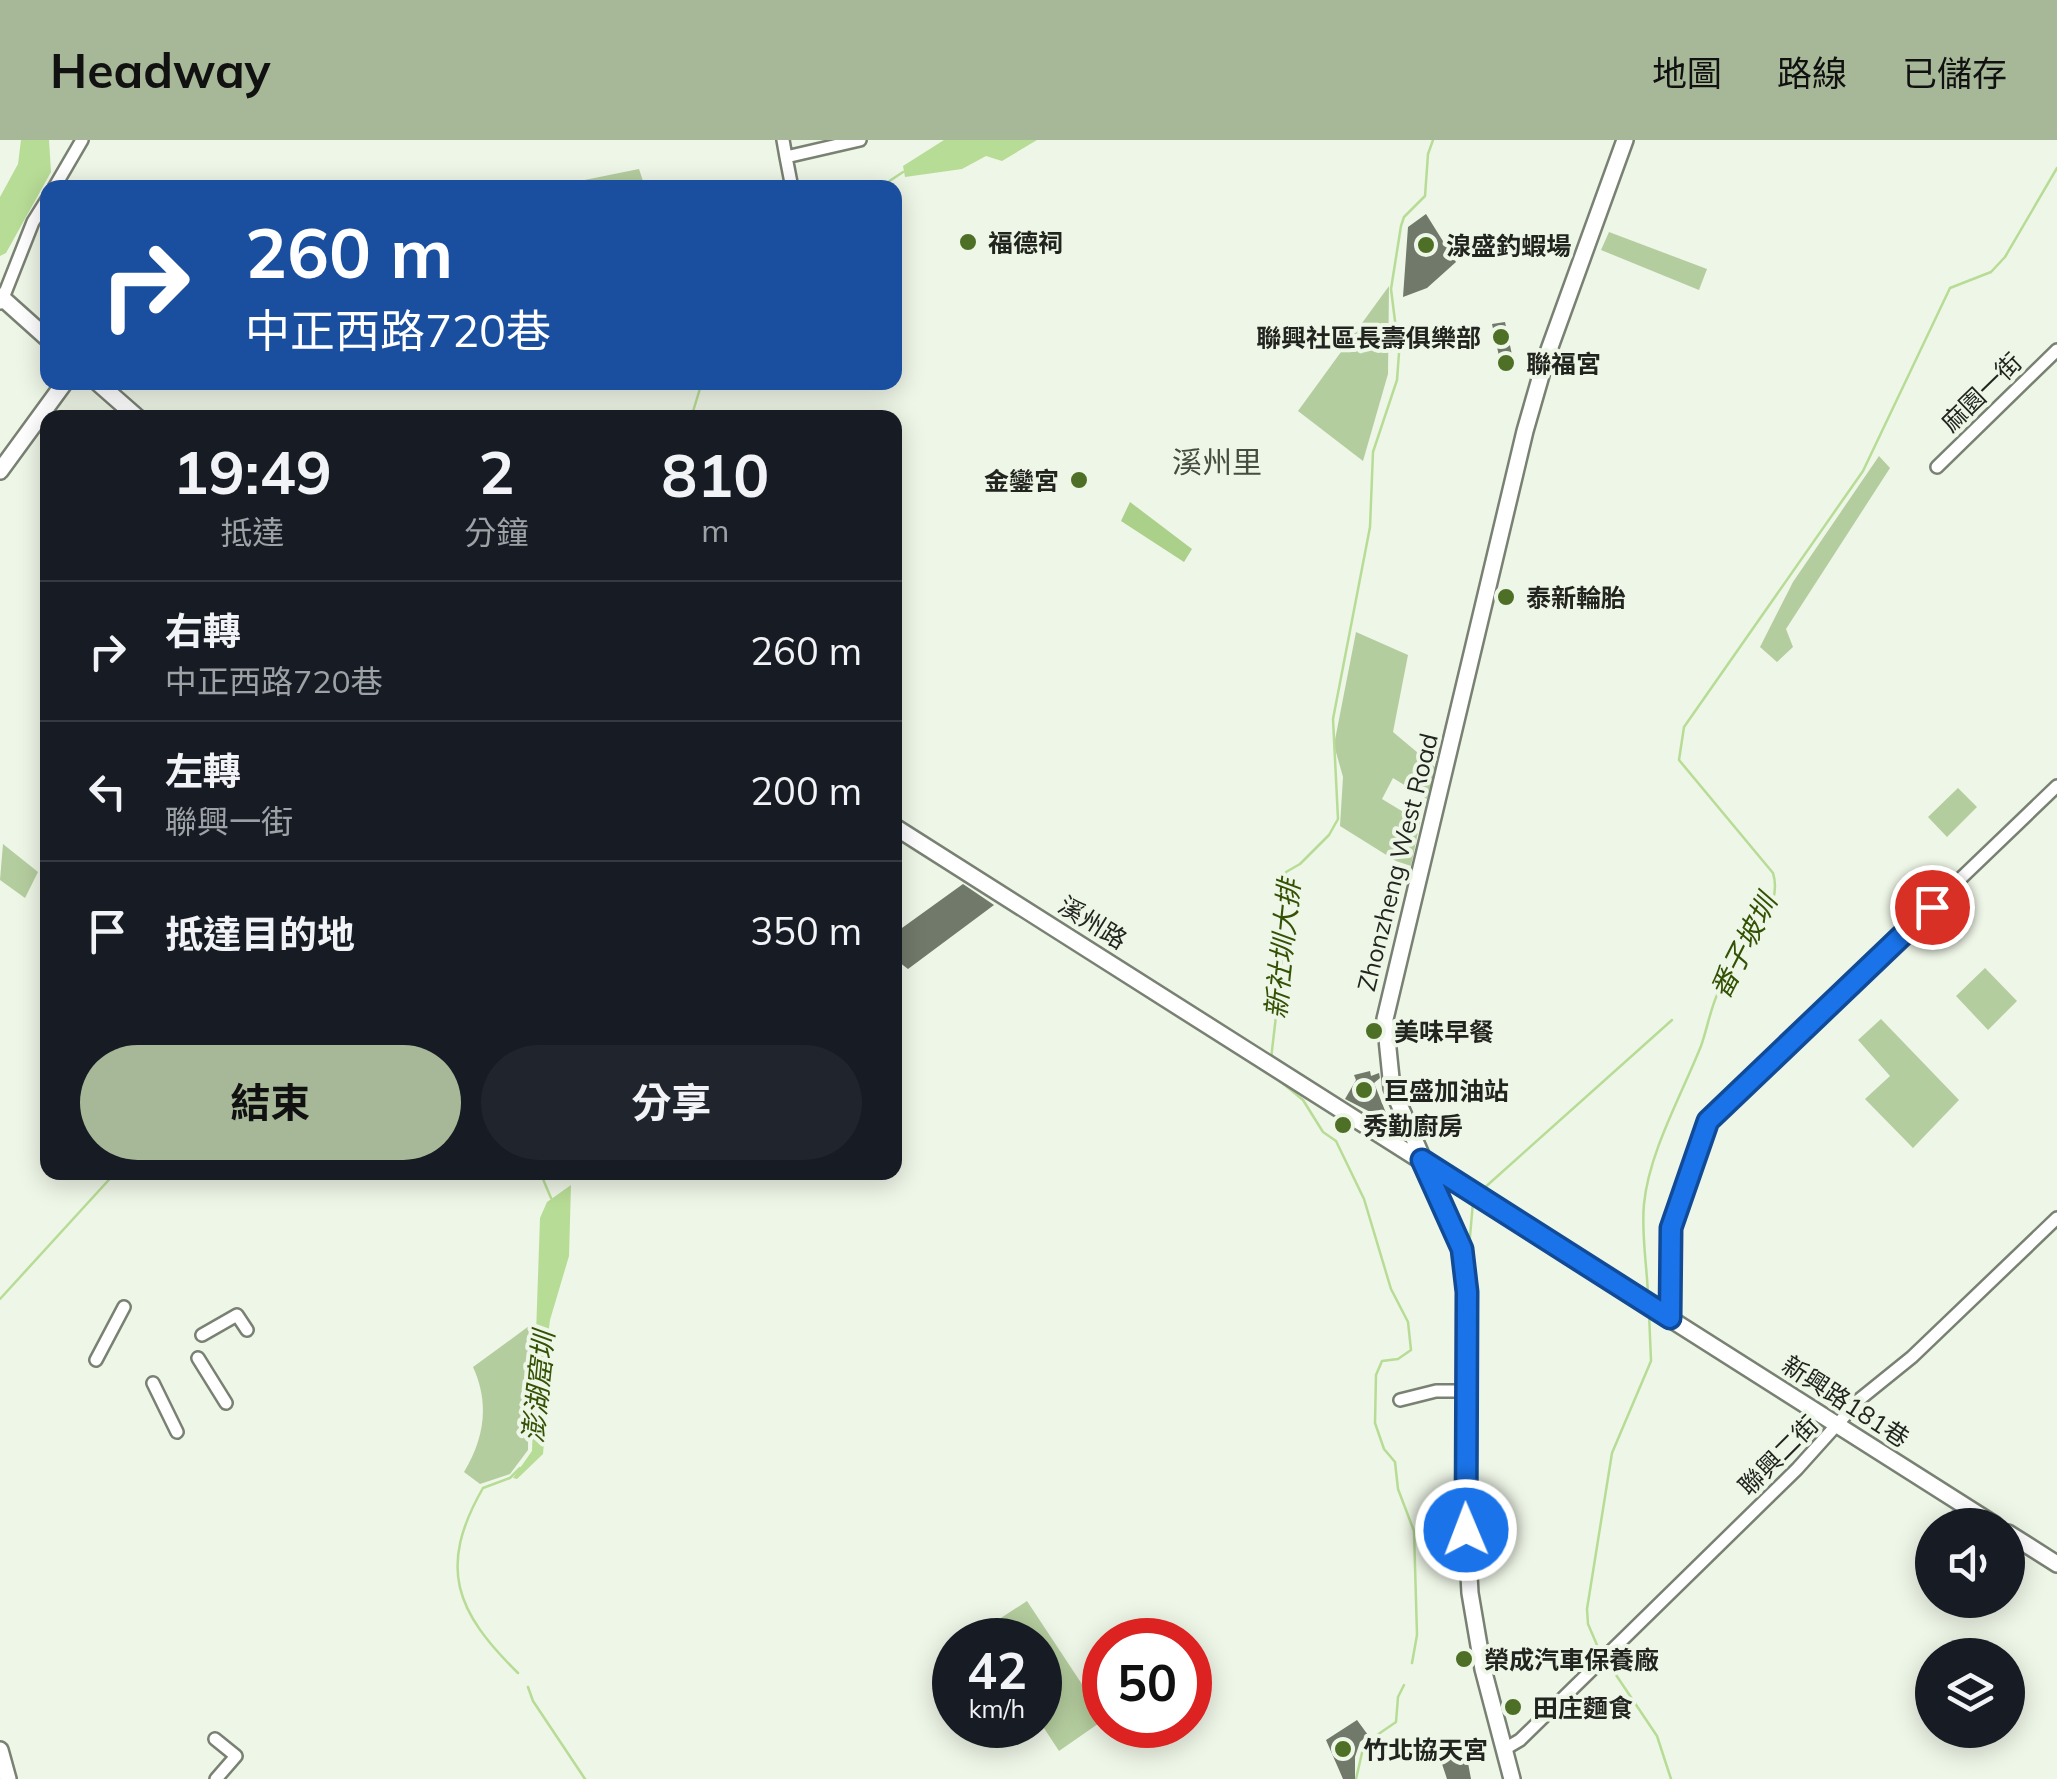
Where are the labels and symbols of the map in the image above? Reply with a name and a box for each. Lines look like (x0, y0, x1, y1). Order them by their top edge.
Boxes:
place label: 福德祠 (988, 227, 1063, 258)
place label: 湶盛釣蝦場 (1446, 230, 1571, 261)
marker: 福德祠 (957, 231, 979, 253)
marker: 湶盛釣蝦場 (1415, 234, 1437, 256)
place label: 聯興社區長壽俱樂部 (1256, 322, 1481, 353)
marker: 聯興社區長壽俱樂部 (1490, 326, 1512, 348)
street label: 麻園一街 (1934, 346, 2028, 438)
place label: 聯福宮 (1526, 348, 1601, 379)
marker: 聯福宮 (1495, 352, 1517, 374)
district label: 溪州里 (1172, 443, 1262, 481)
place label: 金鑾宮 (984, 465, 1059, 496)
marker: 金鑾宮 (1068, 469, 1090, 491)
place label: 泰新輪胎 (1526, 582, 1626, 613)
marker: 泰新輪胎 (1495, 586, 1517, 608)
street label: Zhonzheng West Road (1350, 730, 1444, 994)
pin (1890, 865, 1975, 950)
water label: 新社圳大排 (1257, 874, 1307, 1020)
water label: 番子坡圳 (1702, 885, 1786, 1004)
street label: 溪州路 (1053, 889, 1133, 955)
place label: 美味早餐 (1394, 1016, 1494, 1047)
marker: 美味早餐 (1363, 1020, 1385, 1042)
place label: 巨盛加油站 (1384, 1075, 1509, 1106)
marker: 巨盛加油站 (1353, 1079, 1375, 1101)
place label: 秀勤廚房 (1363, 1110, 1463, 1141)
marker: 秀勤廚房 (1332, 1114, 1354, 1136)
water label: 澎湖窟圳 (515, 1326, 562, 1445)
street label: 新興路181巷 (1777, 1349, 1915, 1453)
street label: 聯興二街 (1732, 1409, 1824, 1501)
position arrow (1414, 1478, 1518, 1582)
speed limit sign: 50 (1082, 1618, 1212, 1748)
place label: 榮成汽車保養廠 (1484, 1644, 1659, 1675)
marker: 榮成汽車保養廠 (1453, 1648, 1475, 1670)
place label: 田庄麵食 (1533, 1692, 1633, 1723)
marker: 田庄麵食 (1502, 1696, 1524, 1718)
place label: 竹北協天宮 (1363, 1734, 1488, 1765)
marker: 竹北協天宮 (1332, 1738, 1354, 1760)

